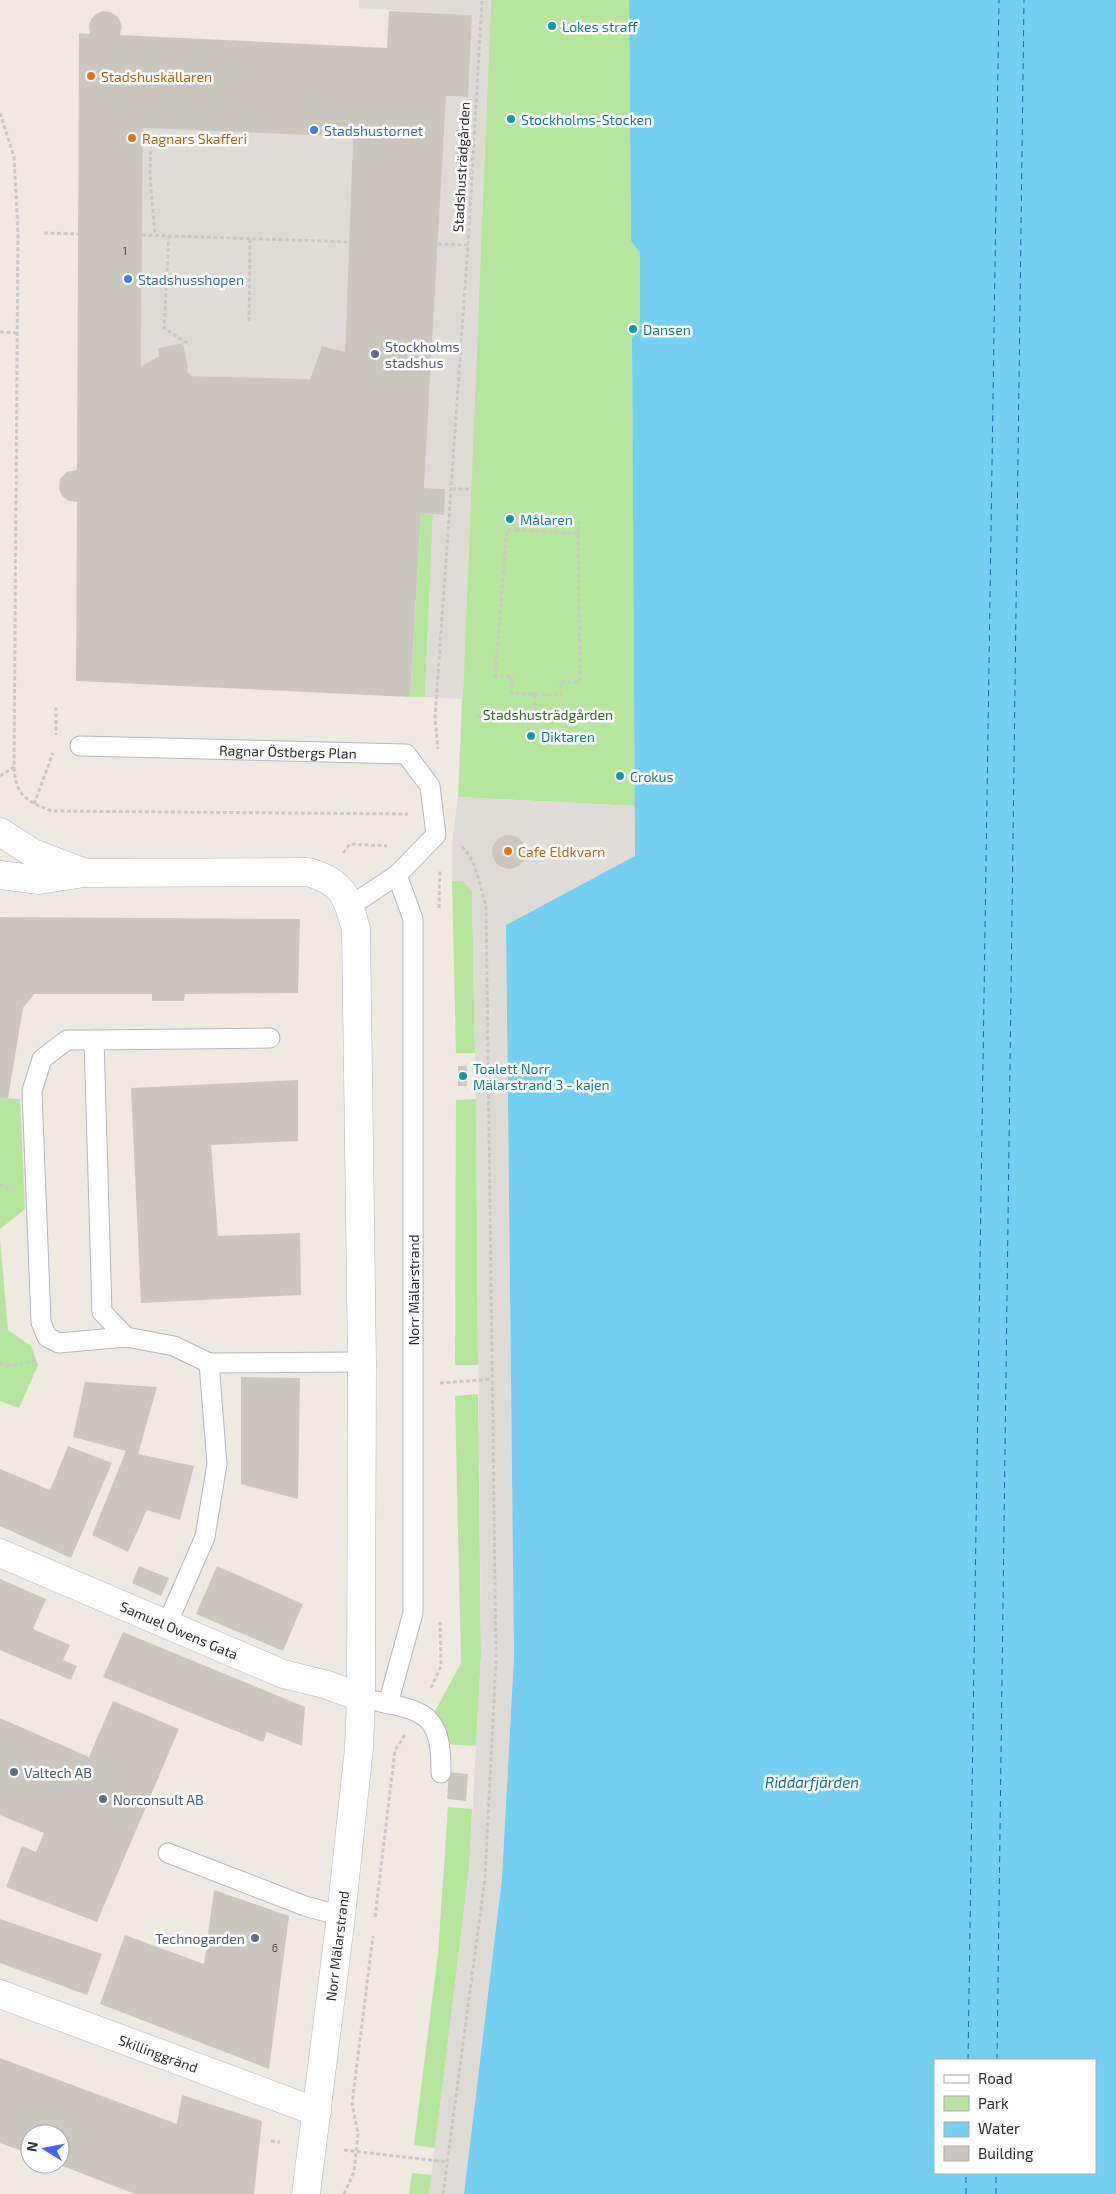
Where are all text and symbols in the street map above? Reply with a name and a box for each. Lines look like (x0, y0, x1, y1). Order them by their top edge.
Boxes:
place label: Lokes straff (562, 18, 639, 35)
marker: Lokes straff (546, 20, 558, 32)
place label: Stadshuskällaren (101, 68, 212, 85)
marker: Stadshuskällaren (85, 70, 97, 82)
street label: Stadshusträdgården (449, 101, 473, 233)
place label: Stockholms-Stocken (521, 111, 652, 128)
marker: Stockholms-Stocken (505, 113, 517, 125)
place label: Stadshustornet (324, 122, 423, 139)
marker: Stadshustornet (308, 124, 320, 136)
place label: Ragnars Skafferi (142, 130, 247, 147)
marker: Ragnars Skafferi (126, 132, 138, 144)
house number: 1 (123, 244, 127, 257)
place label: Stadshusshopen (138, 271, 244, 288)
marker: Stadshusshopen (122, 273, 134, 285)
place label: Dansen (643, 321, 691, 338)
marker: Dansen (627, 323, 639, 335)
place label: Stockholms stadshus (385, 338, 460, 371)
marker: Stockholms stadshus (369, 348, 381, 360)
place label: Målaren (520, 511, 573, 528)
marker: Målaren (504, 513, 516, 525)
park label: Stadshusträdgården (483, 706, 613, 723)
place label: Diktaren (541, 728, 595, 745)
marker: Diktaren (525, 730, 537, 742)
street label: Ragnar Östbergs Plan (219, 741, 357, 761)
place label: Crokus (630, 768, 674, 785)
marker: Crokus (614, 770, 626, 782)
place label: Cafe Eldkvarn (518, 843, 605, 860)
marker: Cafe Eldkvarn (502, 845, 514, 857)
place label: Toalett Norr Mälarstrand 3 - kajen (473, 1060, 610, 1093)
marker: Toalett Norr Mälarstrand 3 - kajen (457, 1070, 469, 1082)
street label: Norr Mälarstrand (405, 1234, 422, 1346)
street label: Samuel Owens Gata (118, 1597, 241, 1662)
place label: Valtech AB (24, 1764, 92, 1781)
marker: Valtech AB (8, 1766, 20, 1778)
water label: Riddarfjärden (765, 1773, 859, 1792)
place label: Norconsult AB (113, 1791, 204, 1808)
marker: Norconsult AB (97, 1793, 109, 1805)
street label: Norr Mälarstrand (322, 1890, 352, 2002)
place label: Technogarden (155, 1930, 245, 1947)
marker: Technogarden (249, 1932, 261, 1944)
house number: 6 (272, 1941, 278, 1954)
street label: Skillinggränd (116, 2030, 201, 2075)
legend (934, 2059, 1096, 2174)
text: Road (978, 2069, 1013, 2087)
text: Park (978, 2094, 1009, 2112)
text: Water (978, 2119, 1020, 2137)
north arrow (20, 2124, 70, 2174)
text: N (22, 2140, 41, 2153)
text: Building (978, 2144, 1034, 2162)

